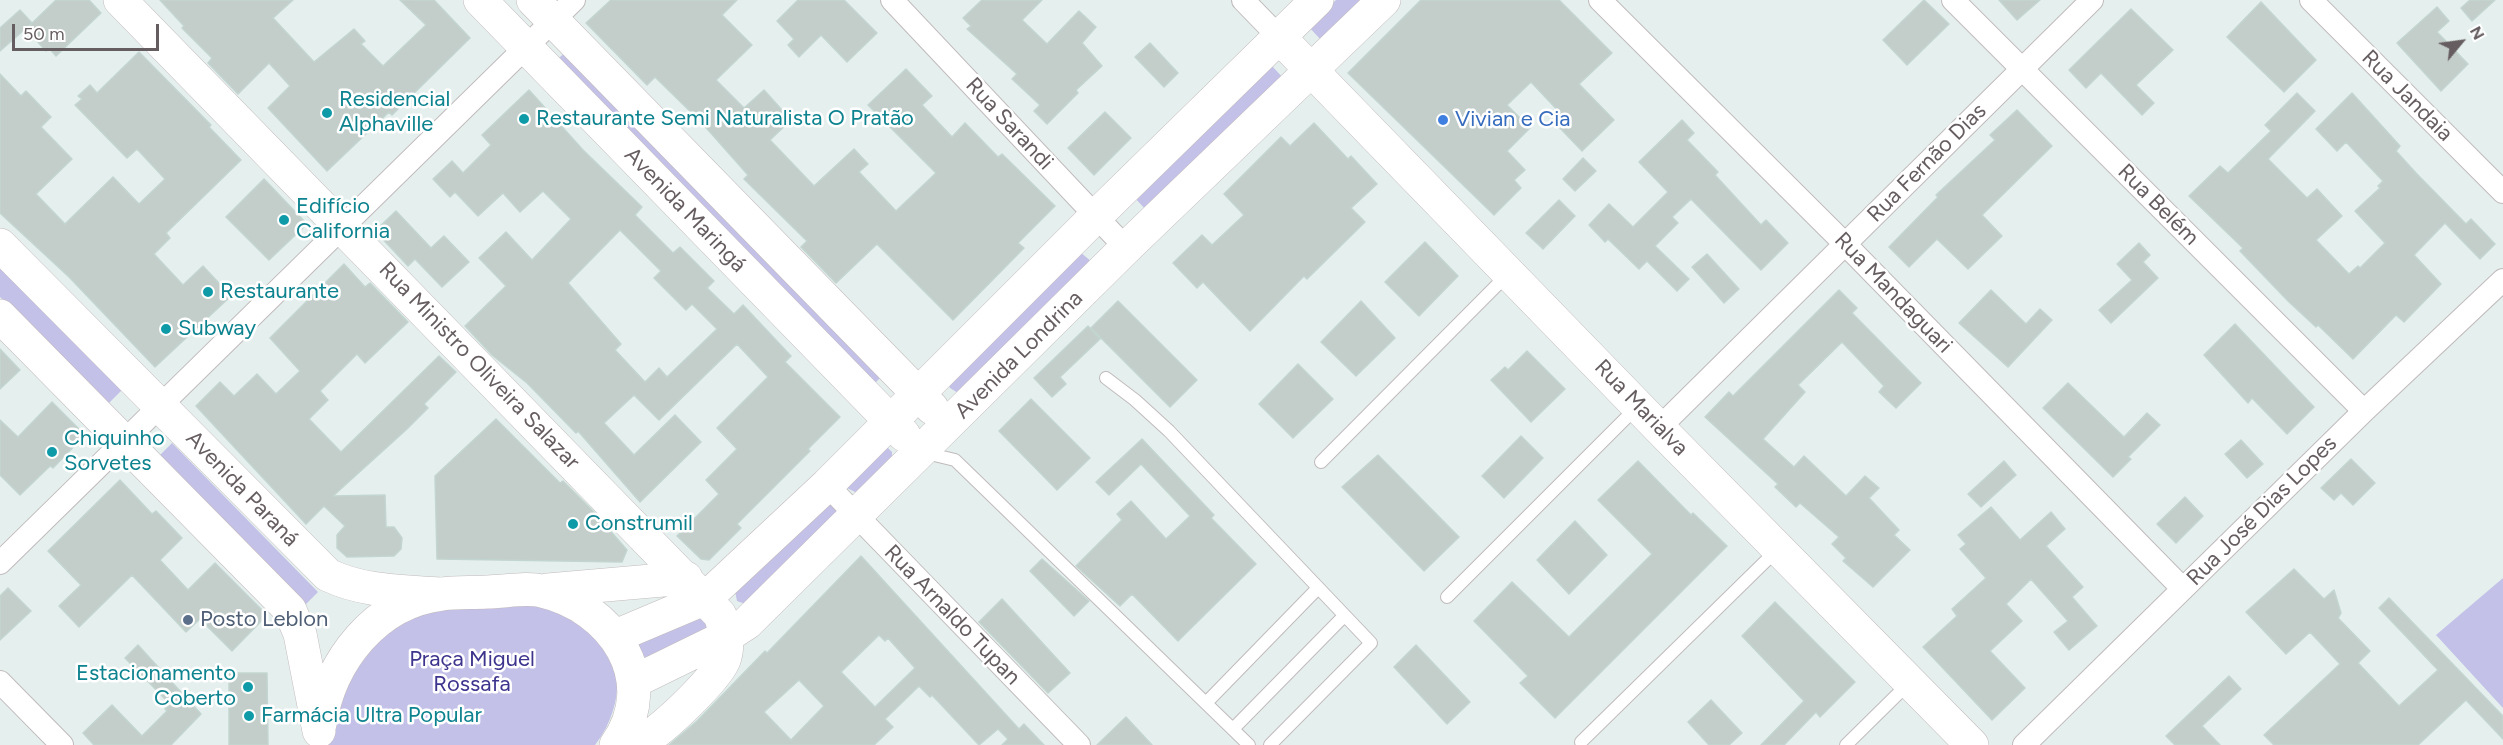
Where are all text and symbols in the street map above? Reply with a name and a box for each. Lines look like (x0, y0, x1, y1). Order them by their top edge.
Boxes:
scale bar (15, 12, 162, 50)
north arrow (2431, 12, 2491, 72)
text: 50 m (23, 23, 65, 45)
text: N (2466, 23, 2488, 43)
street label: Rua Jandaia (2356, 45, 2458, 147)
street label: Rua Sarandi (960, 72, 1058, 176)
place label: Residencial Alphaville (339, 87, 450, 138)
street label: Rua Fernão Dias (1862, 98, 1992, 228)
marker: Residencial Alphaville (320, 106, 334, 120)
place label: Restaurante Semi Naturalista O Pratão (536, 106, 914, 132)
place label: Vivian e Cia (1455, 107, 1570, 133)
marker: Restaurante Semi Naturalista O Pratão (517, 112, 531, 126)
marker: Vivian e Cia (1436, 113, 1450, 127)
street label: Avenida Maringá (619, 142, 751, 278)
street label: Rua Belém (2112, 159, 2204, 251)
place label: Edifício California (296, 194, 390, 246)
marker: Edifício California (277, 213, 291, 227)
street label: Rua Mandaguari (1829, 227, 1957, 359)
street label: Rua Ministro Oliveira Salazar (373, 257, 585, 475)
place label: Restaurante (220, 279, 339, 305)
marker: Restaurante (201, 285, 215, 299)
street label: Avenida Londrina (950, 286, 1088, 424)
place label: Subway (178, 316, 256, 342)
marker: Subway (159, 322, 173, 336)
street label: Rua Marialva (1589, 354, 1693, 462)
place label: Chiquinho Sorvetes (64, 426, 165, 478)
street label: Avenida Paraná (180, 426, 304, 552)
street label: Rua José Dias Lopes (2182, 431, 2342, 591)
marker: Chiquinho Sorvetes (45, 445, 59, 459)
place label: Construmil (585, 511, 693, 537)
marker: Construmil (566, 517, 580, 531)
street label: Rua Arnaldo Tupan (878, 540, 1026, 690)
place label: Posto Leblon (200, 607, 328, 633)
marker: Posto Leblon (181, 613, 195, 627)
park label: Praça Miguel Rossafa (409, 647, 535, 698)
place label: Estacionamento Coberto (76, 661, 236, 712)
marker: Estacionamento Coberto (241, 680, 255, 694)
place label: Farmácia Ultra Popular (261, 703, 482, 729)
marker: Farmácia Ultra Popular (242, 709, 256, 723)

